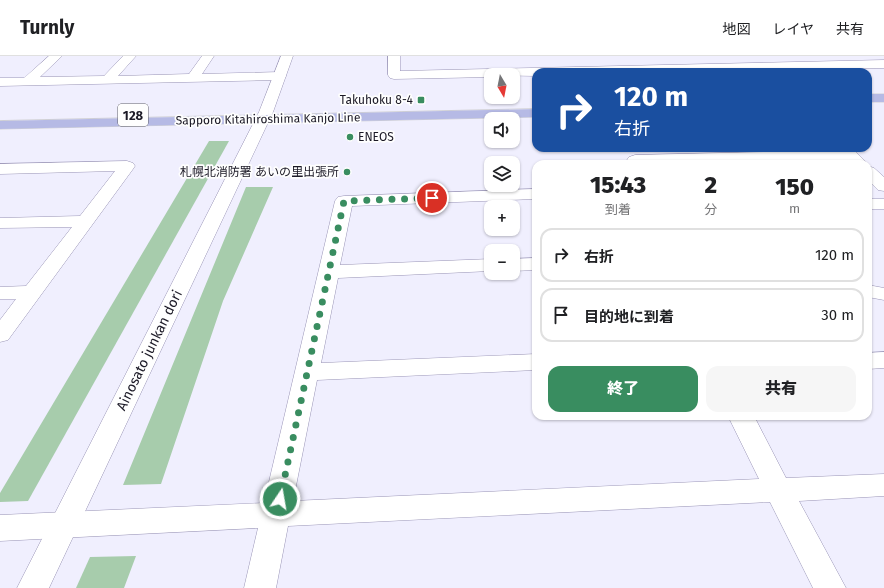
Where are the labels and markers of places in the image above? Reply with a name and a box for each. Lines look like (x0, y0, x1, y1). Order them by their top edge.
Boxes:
place label: Takuhoku 8-4 (340, 93, 414, 107)
marker: Takuhoku 8-4 (416, 95, 426, 105)
place label: ENEOS (358, 130, 394, 144)
marker: ENEOS (345, 132, 355, 142)
place label: 札幌北消防署 あいの里出張所 (180, 165, 339, 179)
marker: 札幌北消防署 あいの里出張所 (342, 167, 352, 177)
pin (415, 181, 449, 215)

